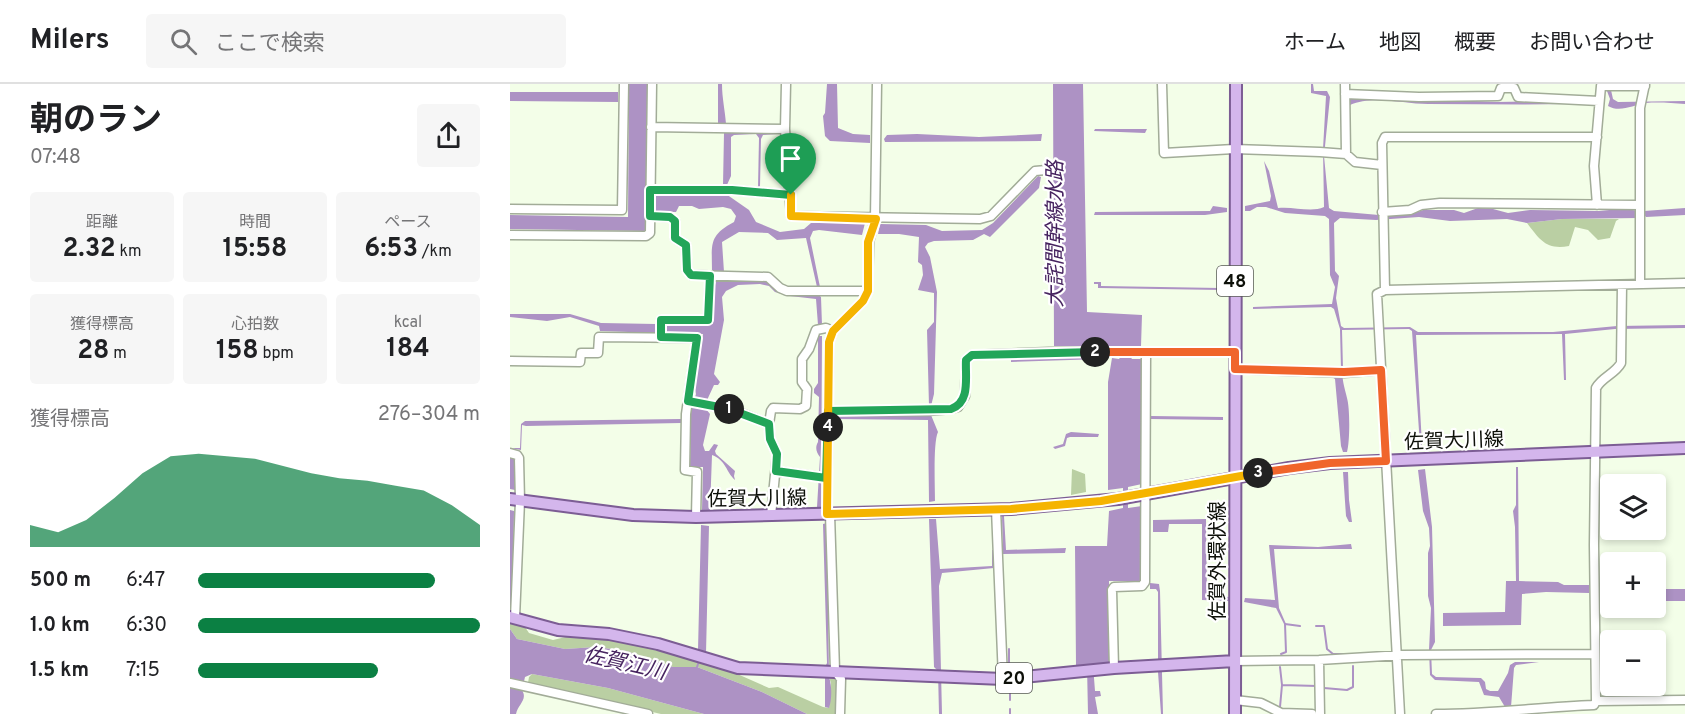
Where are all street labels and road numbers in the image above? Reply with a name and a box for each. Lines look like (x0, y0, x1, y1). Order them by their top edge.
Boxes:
road number: 48 (1217, 266, 1253, 296)
street label: 佐賀大川線 (1404, 427, 1504, 457)
street label: 佐賀大川線 (707, 486, 807, 514)
street label: 佐賀外環状線 (1206, 501, 1232, 621)
road number: 20 (996, 663, 1032, 693)

